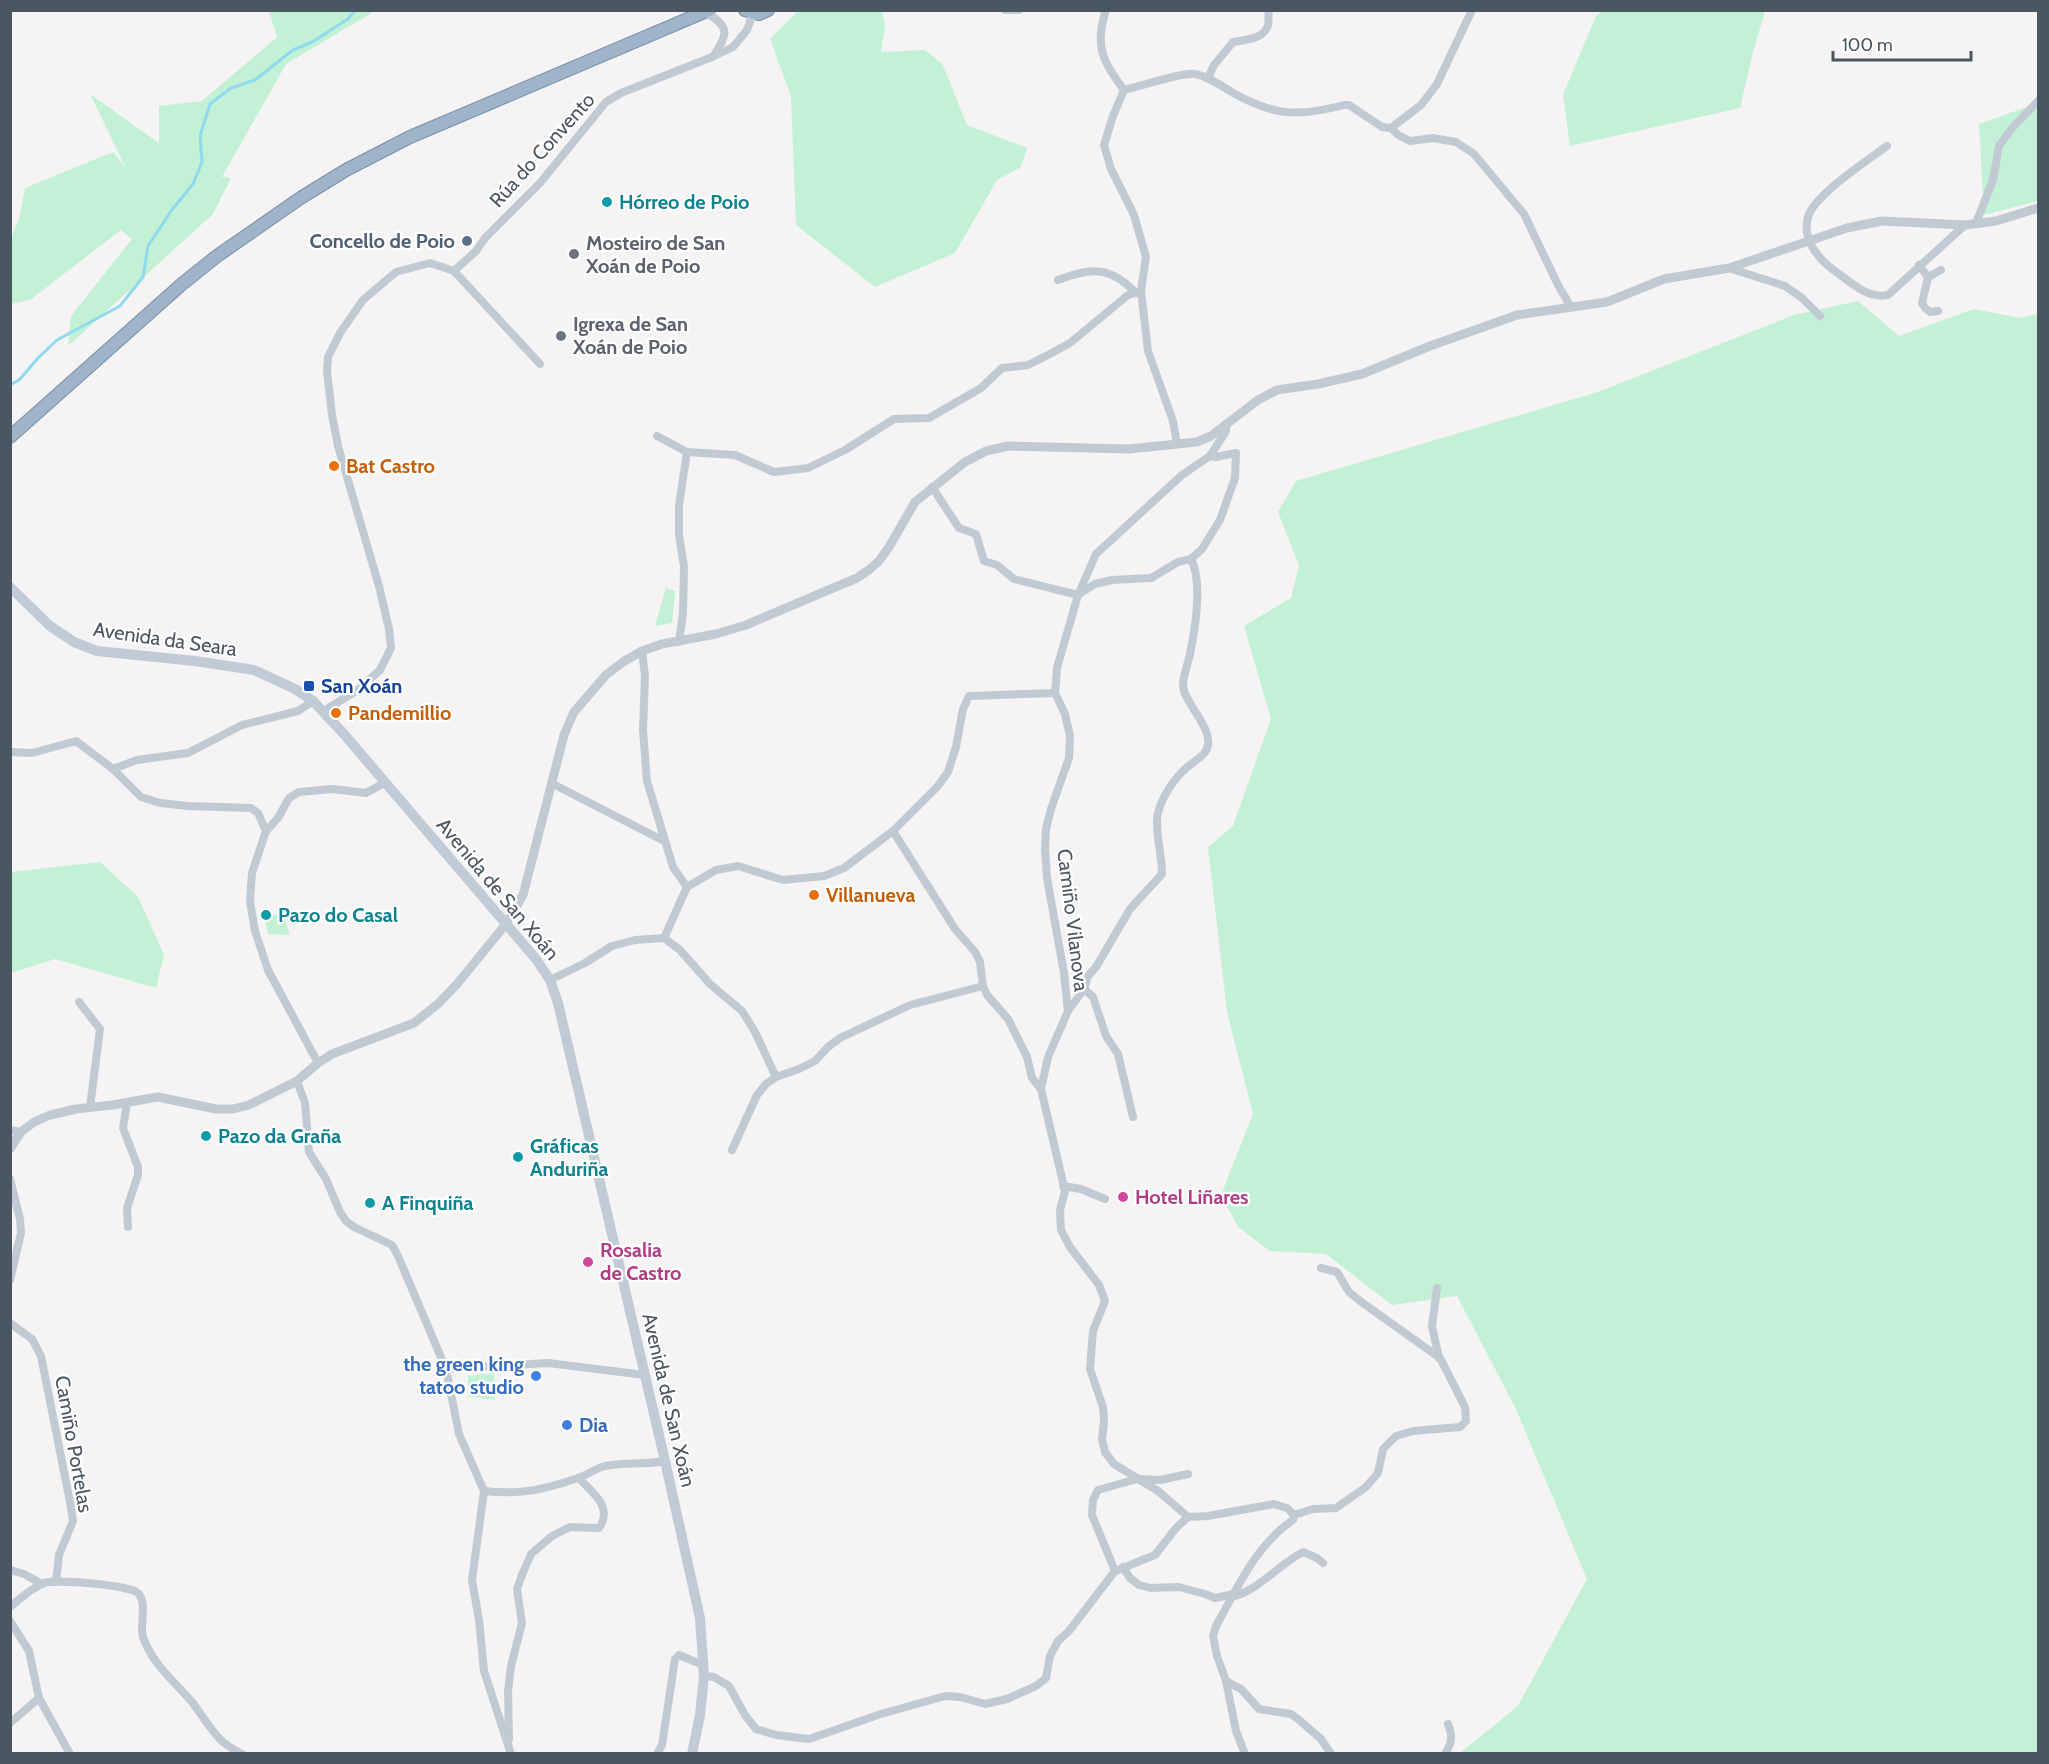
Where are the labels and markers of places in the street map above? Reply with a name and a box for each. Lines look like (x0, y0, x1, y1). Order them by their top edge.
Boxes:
place label: Hórreo de Poio (619, 190, 749, 214)
marker: Hórreo de Poio (600, 195, 614, 209)
place label: Concello de Poio (309, 229, 455, 253)
place label: Mosteiro de San Xoán de Poio (585, 231, 725, 278)
marker: Concello de Poio (460, 234, 474, 248)
marker: Mosteiro de San Xoán de Poio (567, 247, 581, 261)
place label: Igrexa de San Xoán de Poio (572, 312, 688, 359)
marker: Igrexa de San Xoán de Poio (554, 329, 568, 343)
place label: Bat Castro (346, 454, 435, 478)
marker: Bat Castro (327, 459, 341, 473)
place label: San Xoán (321, 674, 402, 698)
marker: San Xoán (302, 679, 316, 693)
place label: Pandemillio (348, 701, 451, 725)
marker: Pandemillio (329, 706, 343, 720)
place label: Villanueva (826, 883, 916, 907)
marker: Villanueva (807, 888, 821, 902)
place label: Pazo do Casal (278, 903, 398, 927)
marker: Pazo do Casal (259, 908, 273, 922)
place label: Pazo da Graña (218, 1124, 341, 1148)
marker: Pazo da Graña (199, 1129, 213, 1143)
place label: Gráficas Anduriña (530, 1134, 608, 1181)
marker: Gráficas Anduriña (511, 1150, 525, 1164)
place label: Hotel Liñares (1135, 1185, 1249, 1209)
marker: Hotel Liñares (1116, 1190, 1130, 1204)
place label: A Finquiña (382, 1191, 474, 1215)
marker: A Finquiña (363, 1196, 377, 1210)
place label: Rosalia de Castro (600, 1238, 682, 1285)
marker: Rosalia de Castro (581, 1255, 595, 1269)
place label: the green king tatoo studio (403, 1352, 524, 1399)
marker: the green king tatoo studio (529, 1369, 543, 1383)
place label: Dia (579, 1413, 608, 1437)
marker: Dia (560, 1418, 574, 1432)

